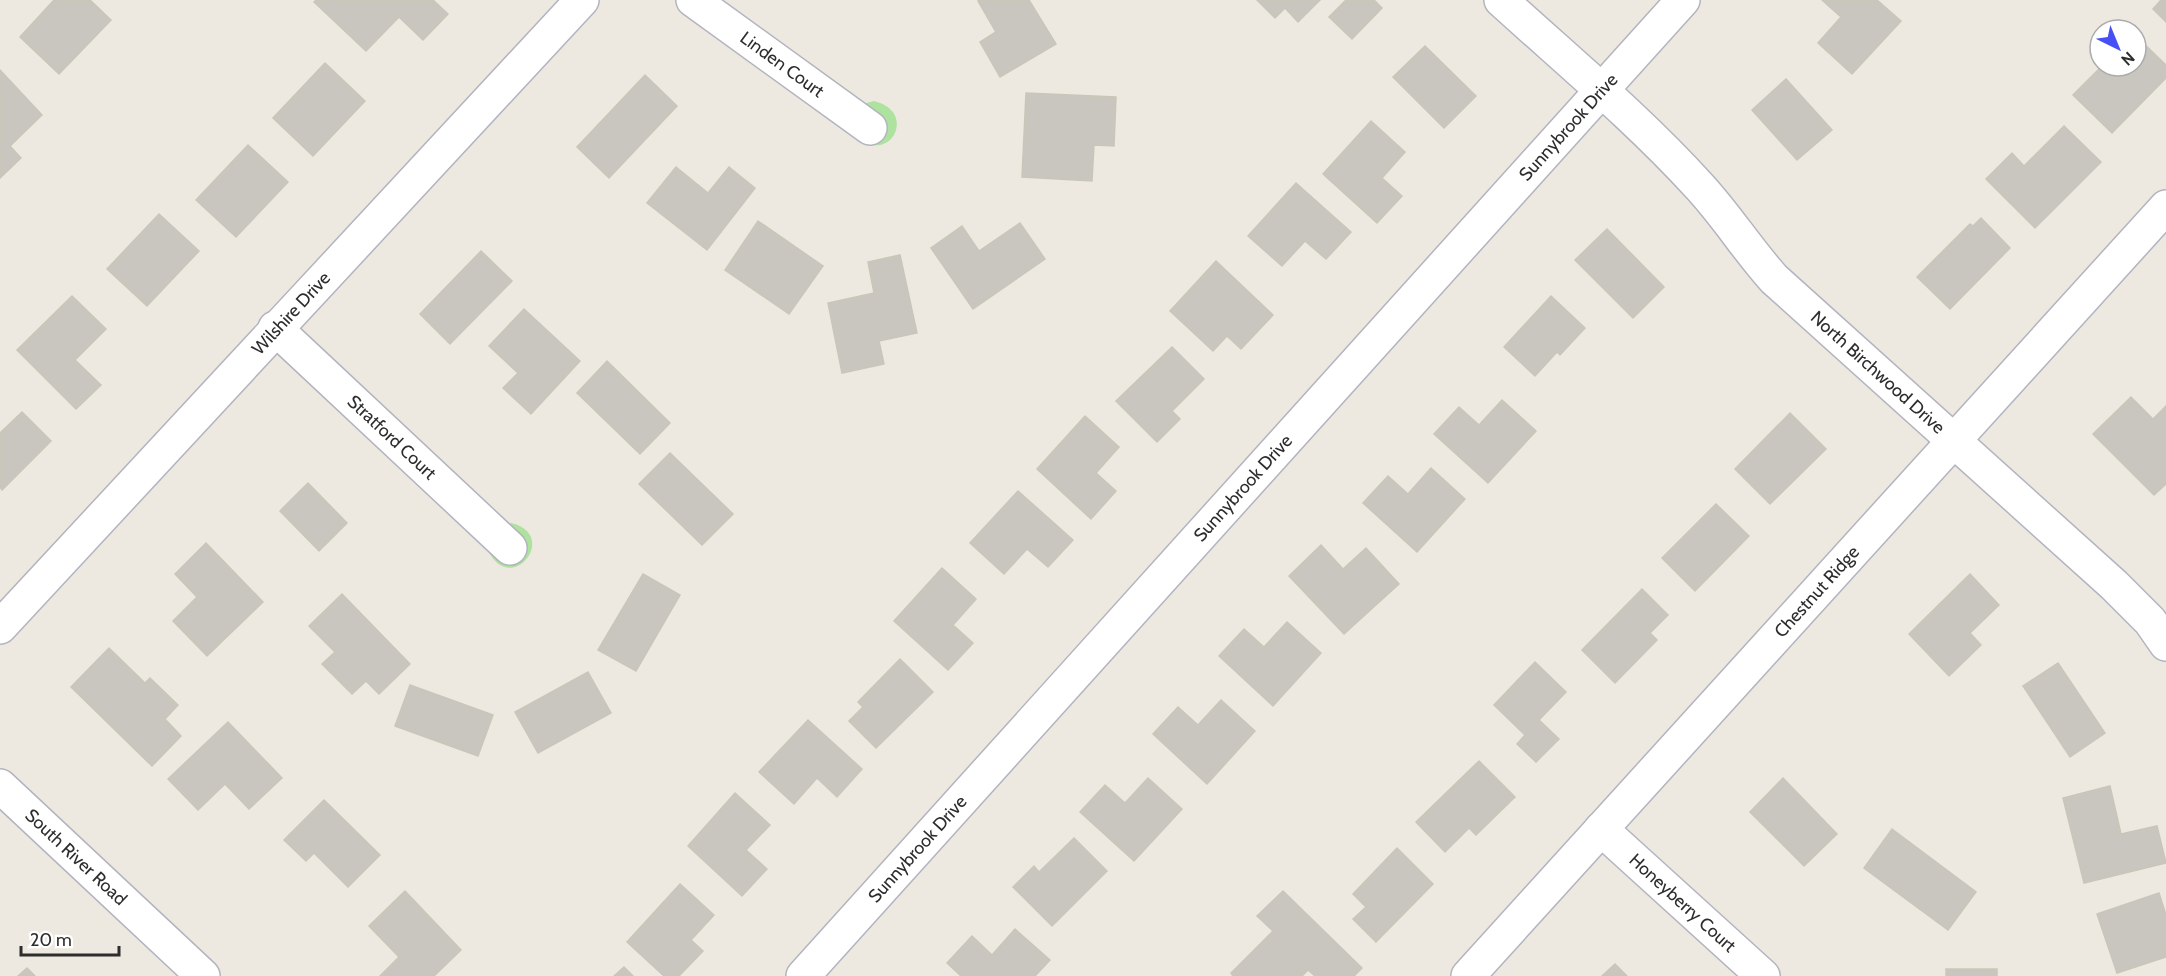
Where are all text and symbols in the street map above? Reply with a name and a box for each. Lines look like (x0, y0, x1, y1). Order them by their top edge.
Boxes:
north arrow (2088, 18, 2148, 78)
street label: Linden Court (736, 27, 828, 102)
text: N (2117, 48, 2139, 69)
street label: Sunnybrook Drive (1514, 69, 1622, 185)
street label: Wilshire Drive (247, 267, 335, 359)
street label: North Birchwood Drive (1806, 306, 1949, 438)
street label: Stratford Court (343, 390, 441, 484)
street label: Sunnybrook Drive (1189, 430, 1297, 546)
street label: Chestnut Ridge (1770, 541, 1864, 642)
street label: Sunnybrook Drive (864, 791, 971, 907)
street label: South River Road (21, 804, 131, 910)
street label: Honeyberry Court (1625, 849, 1740, 957)
scale bar (21, 919, 118, 957)
text: 20 m (30, 929, 72, 951)

